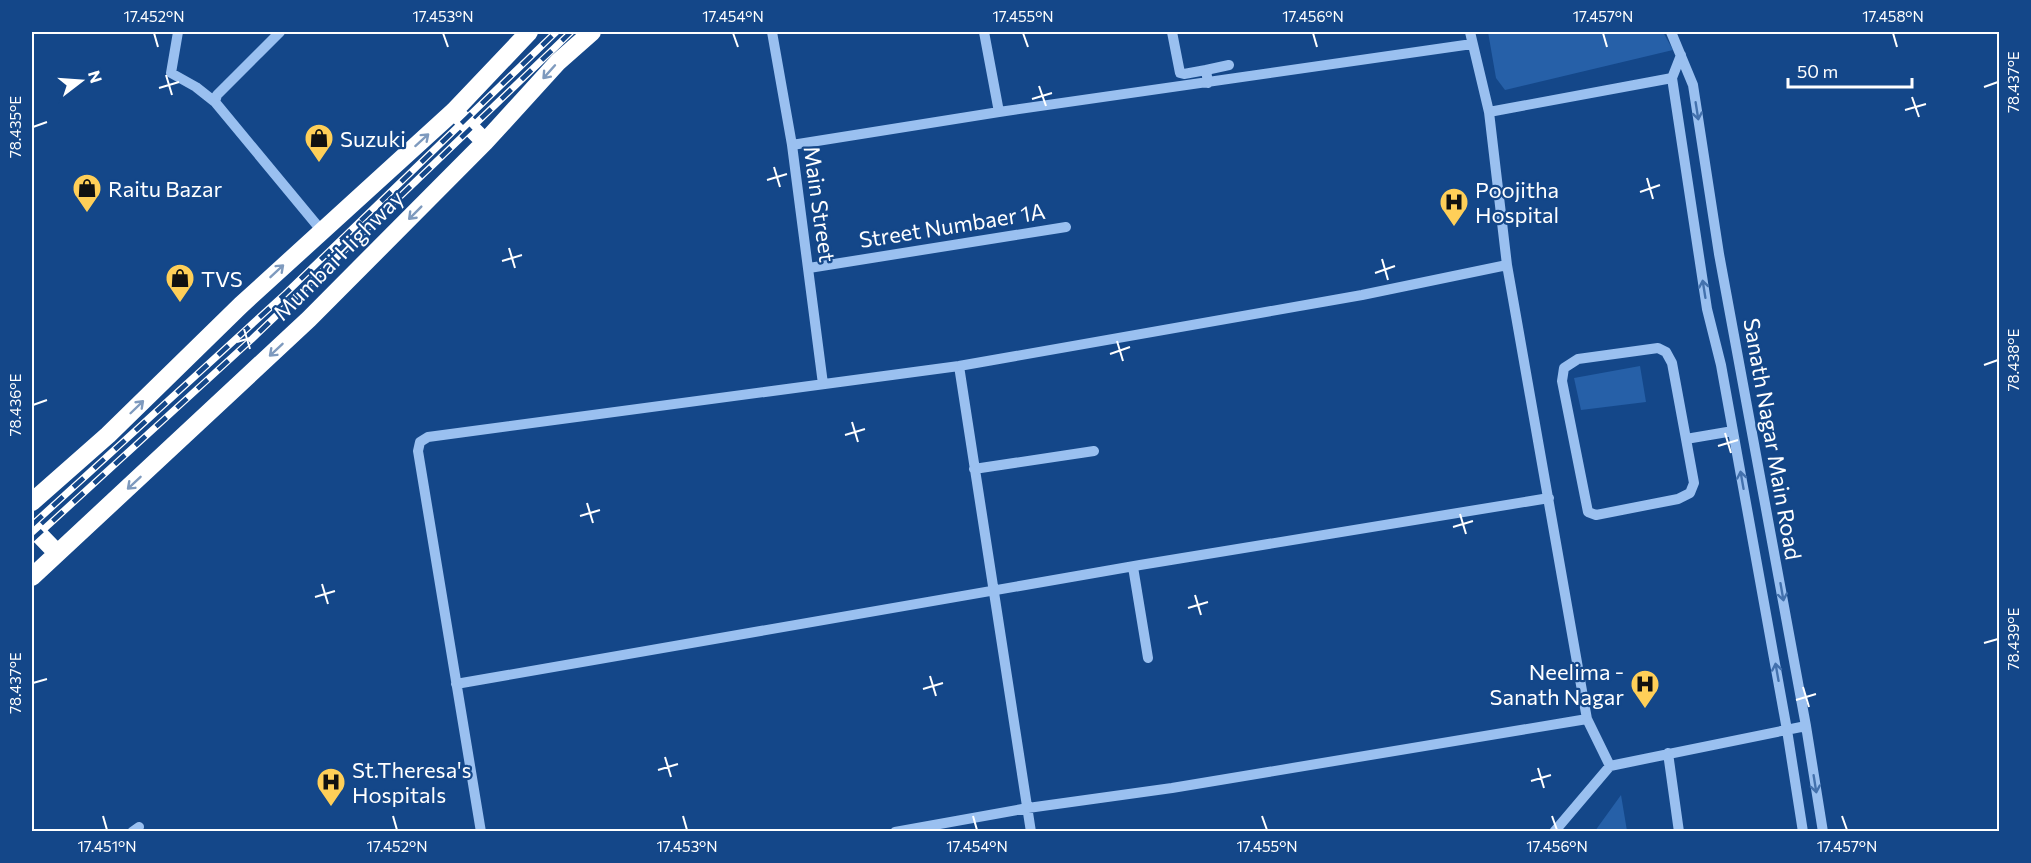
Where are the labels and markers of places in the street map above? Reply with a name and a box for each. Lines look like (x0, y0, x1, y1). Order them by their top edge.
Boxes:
shop icon: Suzuki (303, 122, 335, 164)
place label: Suzuki (340, 125, 406, 152)
shop icon: Raitu Bazar (71, 172, 103, 214)
place label: Raitu Bazar (108, 175, 223, 202)
place label: Poojitha Hospital (1475, 176, 1559, 228)
hospital icon: Poojitha Hospital (1438, 186, 1470, 228)
shop icon: TVS (164, 262, 196, 304)
place label: TVS (201, 265, 243, 292)
place label: Neelima - Sanath Nagar (1489, 658, 1624, 710)
hospital icon: Neelima - Sanath Nagar (1629, 668, 1661, 710)
place label: St.Theresa's Hospitals (352, 756, 472, 808)
hospital icon: St.Theresa's Hospitals (315, 766, 347, 808)

